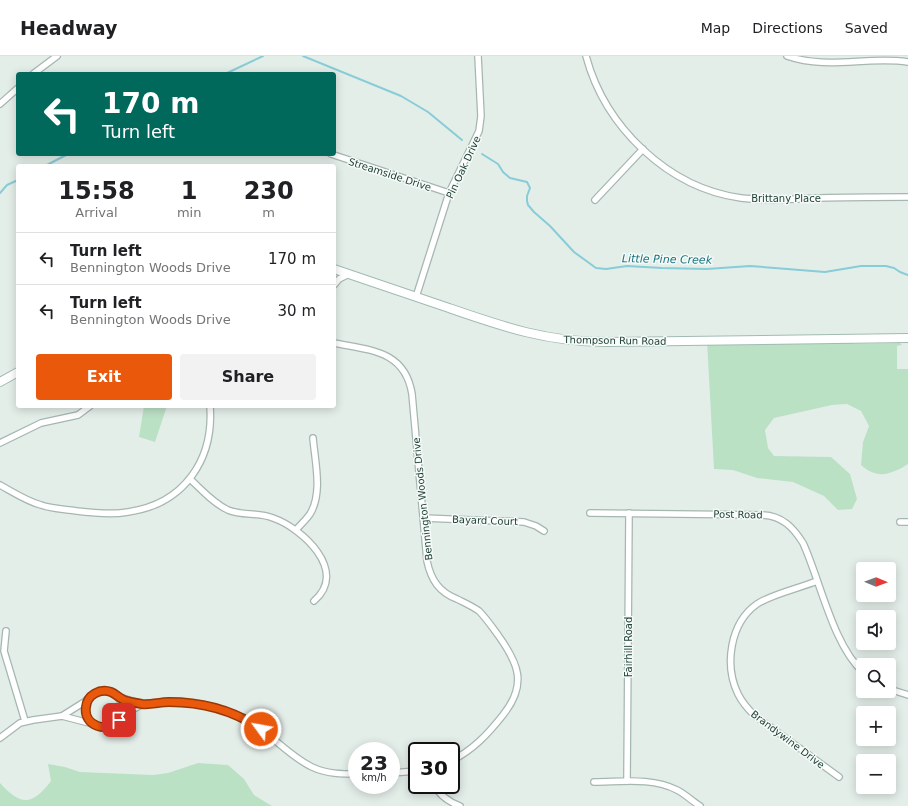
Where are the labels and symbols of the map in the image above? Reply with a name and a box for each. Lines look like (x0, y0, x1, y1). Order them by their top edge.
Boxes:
street label: Pin Oak Drive (444, 134, 483, 200)
street label: Streamside Drive (347, 156, 433, 193)
street label: Brittany Place (751, 193, 821, 204)
water label: Little Pine Creek (622, 252, 713, 267)
street label: Thompson Run Road (562, 334, 667, 347)
street label: Bennington Woods Drive (411, 437, 434, 561)
street label: Post Road (713, 509, 763, 520)
street label: Bayard Court (452, 514, 518, 527)
north arrow (856, 562, 896, 602)
street label: Fairhill Road (623, 617, 634, 677)
pin (102, 703, 136, 737)
position arrow (240, 708, 282, 750)
street label: Brandywine Drive (749, 708, 827, 771)
speed limit sign: 30 (408, 742, 460, 794)

